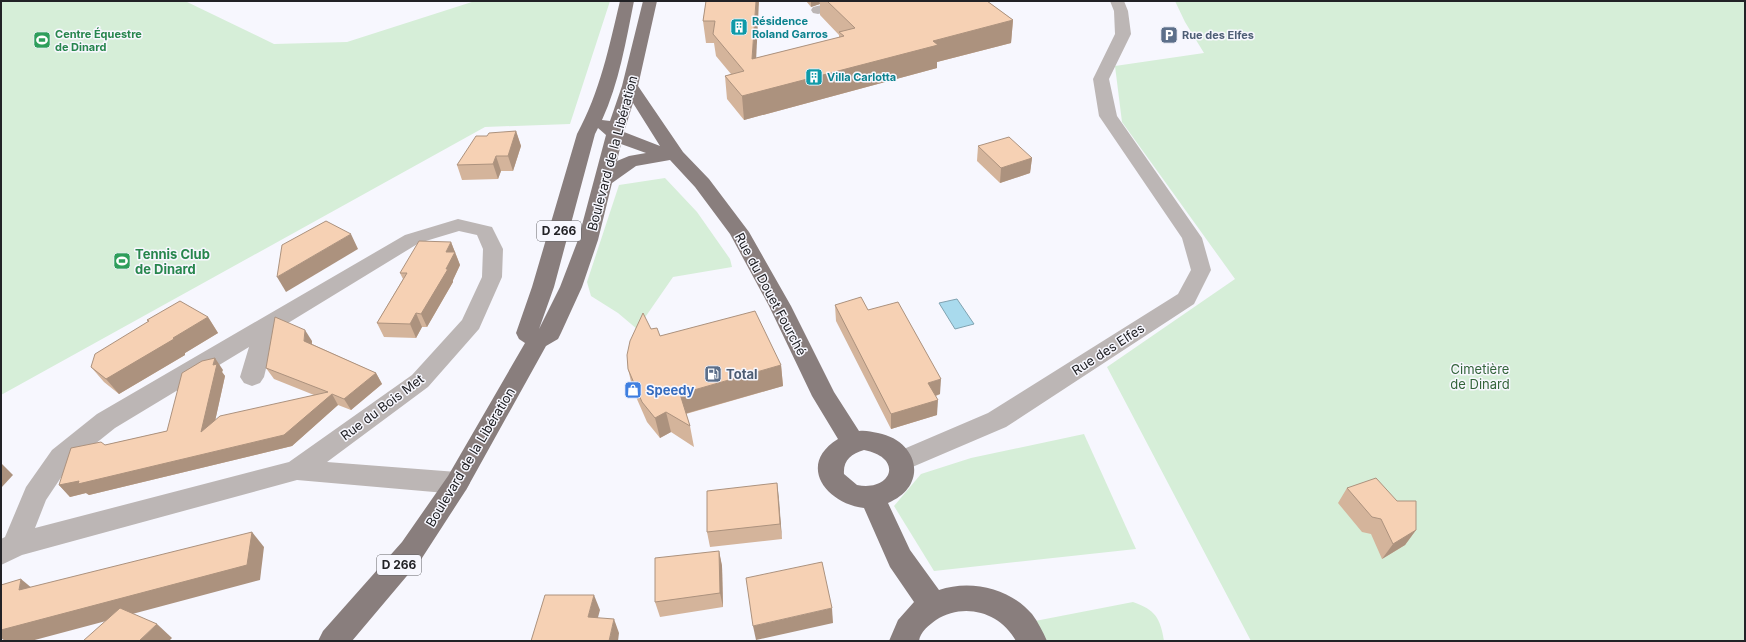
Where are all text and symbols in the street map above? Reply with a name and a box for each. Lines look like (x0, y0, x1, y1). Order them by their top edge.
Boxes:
place label: Résidence Roland Garros (752, 14, 828, 41)
building icon: Résidence Roland Garros (729, 17, 749, 37)
parking icon: Rue des Elfes (1159, 25, 1179, 45)
place label: Centre Équestre de Dinard (55, 27, 142, 54)
place label: Rue des Elfes (1182, 28, 1254, 42)
sports icon: Centre Équestre de Dinard (32, 30, 52, 50)
building icon: Villa Carlotta (804, 67, 824, 87)
place label: Villa Carlotta (827, 70, 896, 84)
street label: Boulevard de la Libération (584, 74, 640, 232)
road number: D 266 (537, 221, 581, 241)
street label: Rue du Douet Fourché (732, 230, 810, 358)
place label: Tennis Club de Dinard (135, 246, 210, 277)
sports icon: Tennis Club de Dinard (112, 251, 132, 271)
street label: Rue des Elfes (1069, 320, 1147, 378)
park label: Cimetière de Dinard (1450, 361, 1510, 392)
fuel station icon: Total (703, 364, 723, 384)
place label: Total (726, 366, 758, 382)
street label: Rue du Bois Met (337, 370, 427, 444)
shop icon: Speedy (623, 380, 643, 400)
place label: Speedy (646, 382, 695, 398)
street label: Boulevard de la Libération (422, 384, 518, 530)
road number: D 266 (377, 555, 421, 575)

